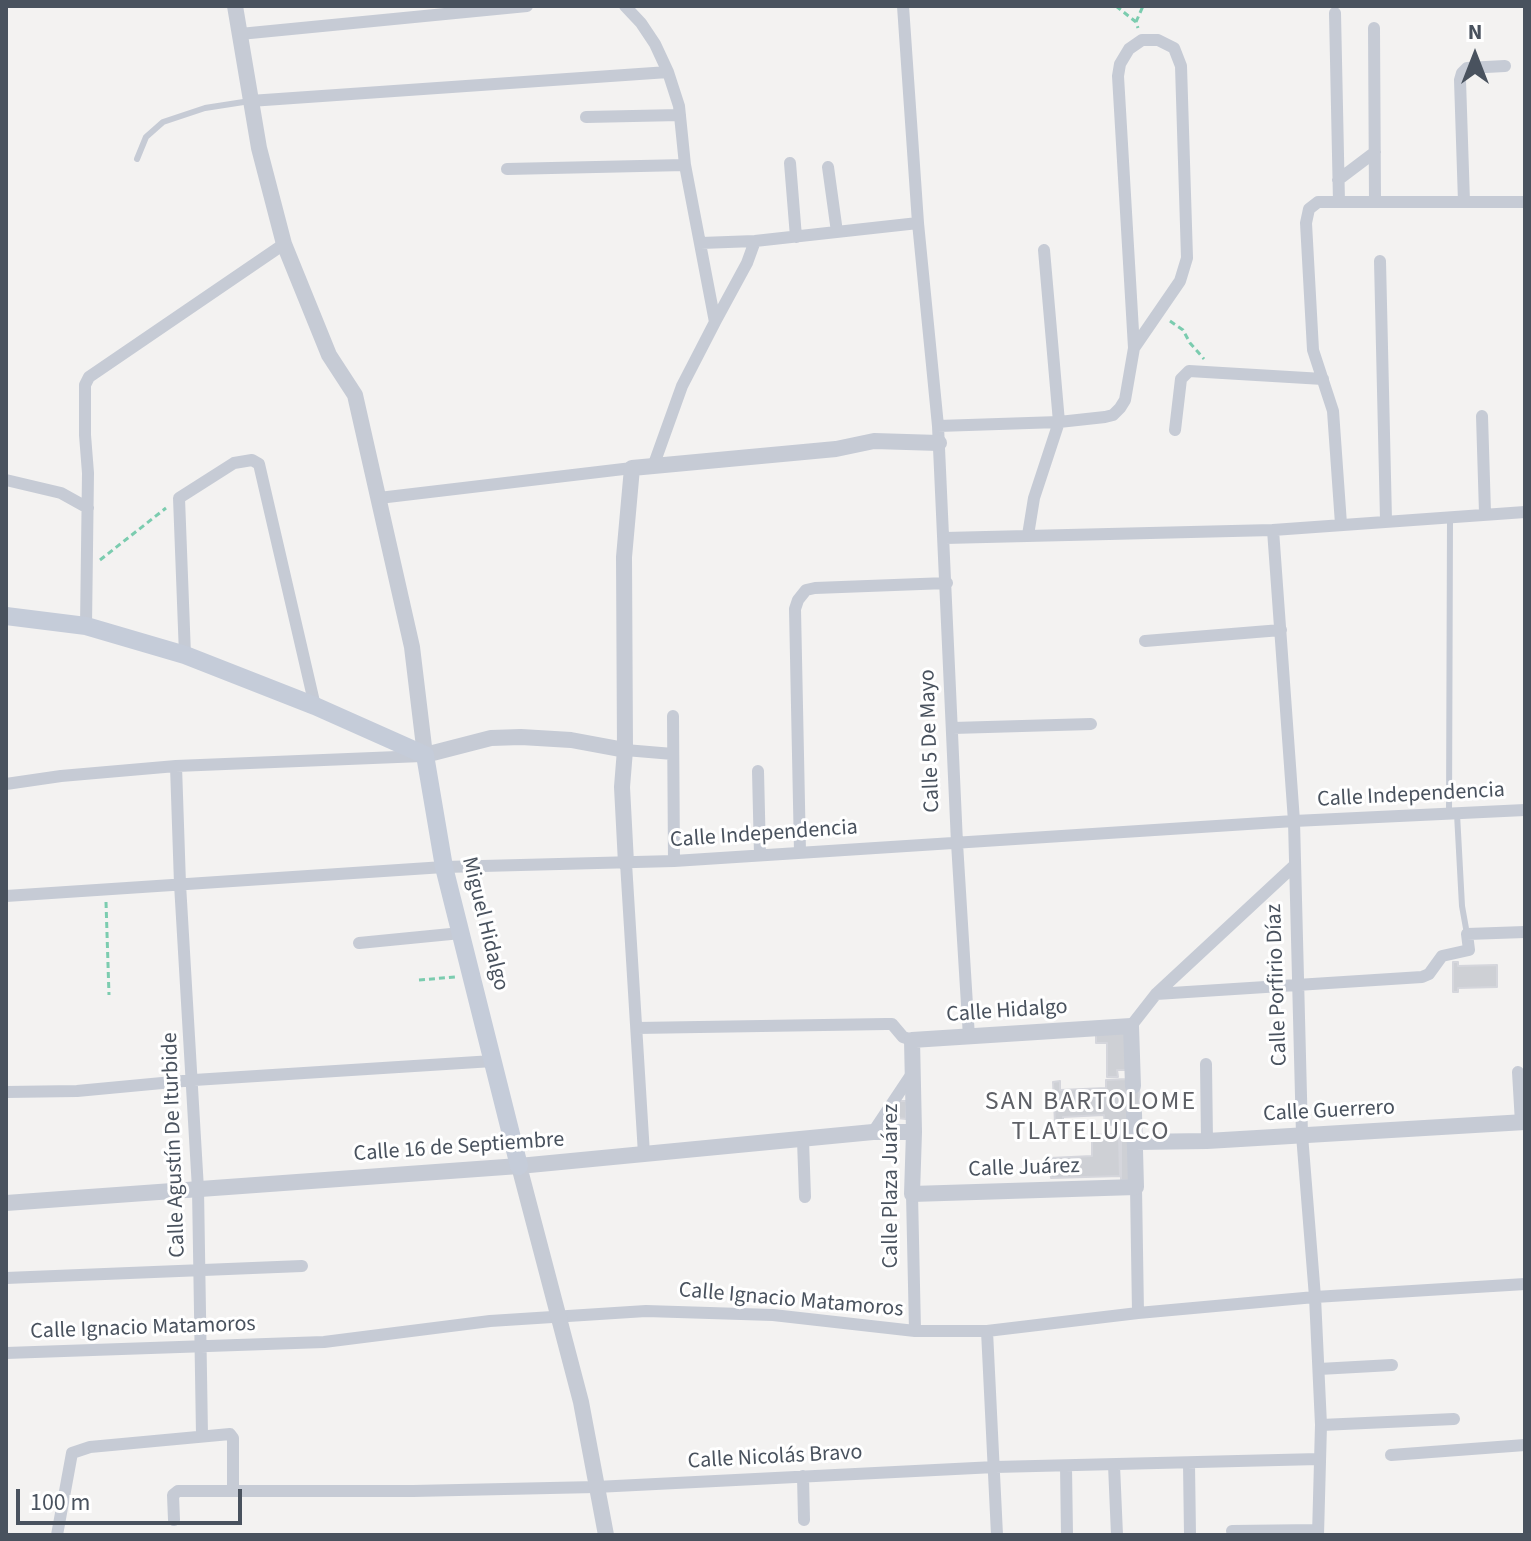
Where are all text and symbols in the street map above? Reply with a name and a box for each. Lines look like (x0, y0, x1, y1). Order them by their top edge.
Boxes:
north arrow (1435, 16, 1515, 96)
text: N (1468, 16, 1482, 48)
street label: Calle 5 De Mayo (915, 669, 947, 813)
street label: Calle Independencia (1316, 778, 1506, 814)
street label: Calle Independencia (669, 815, 859, 855)
street label: Miguel Hidalgo (455, 854, 513, 994)
street label: Calle Porfirio Díaz (1262, 903, 1294, 1067)
street label: Calle Hidalgo (945, 995, 1069, 1029)
street label: Calle Agustín De Iturbide (158, 1032, 192, 1258)
district label: SAN BARTOLOME TLATELULCO (985, 1087, 1197, 1148)
street label: Calle Guerrero (1262, 1095, 1396, 1129)
street label: Calle Plaza Juárez (879, 1104, 905, 1268)
street label: Calle 16 de Septiembre (353, 1127, 565, 1169)
street label: Calle Juárez (968, 1154, 1080, 1184)
street label: Calle Ignacio Matamoros (678, 1278, 904, 1324)
street label: Calle Ignacio Matamoros (30, 1312, 256, 1346)
street label: Calle Nicolás Bravo (687, 1440, 863, 1476)
scale bar (20, 1473, 246, 1523)
text: 100 m (30, 1485, 90, 1520)

